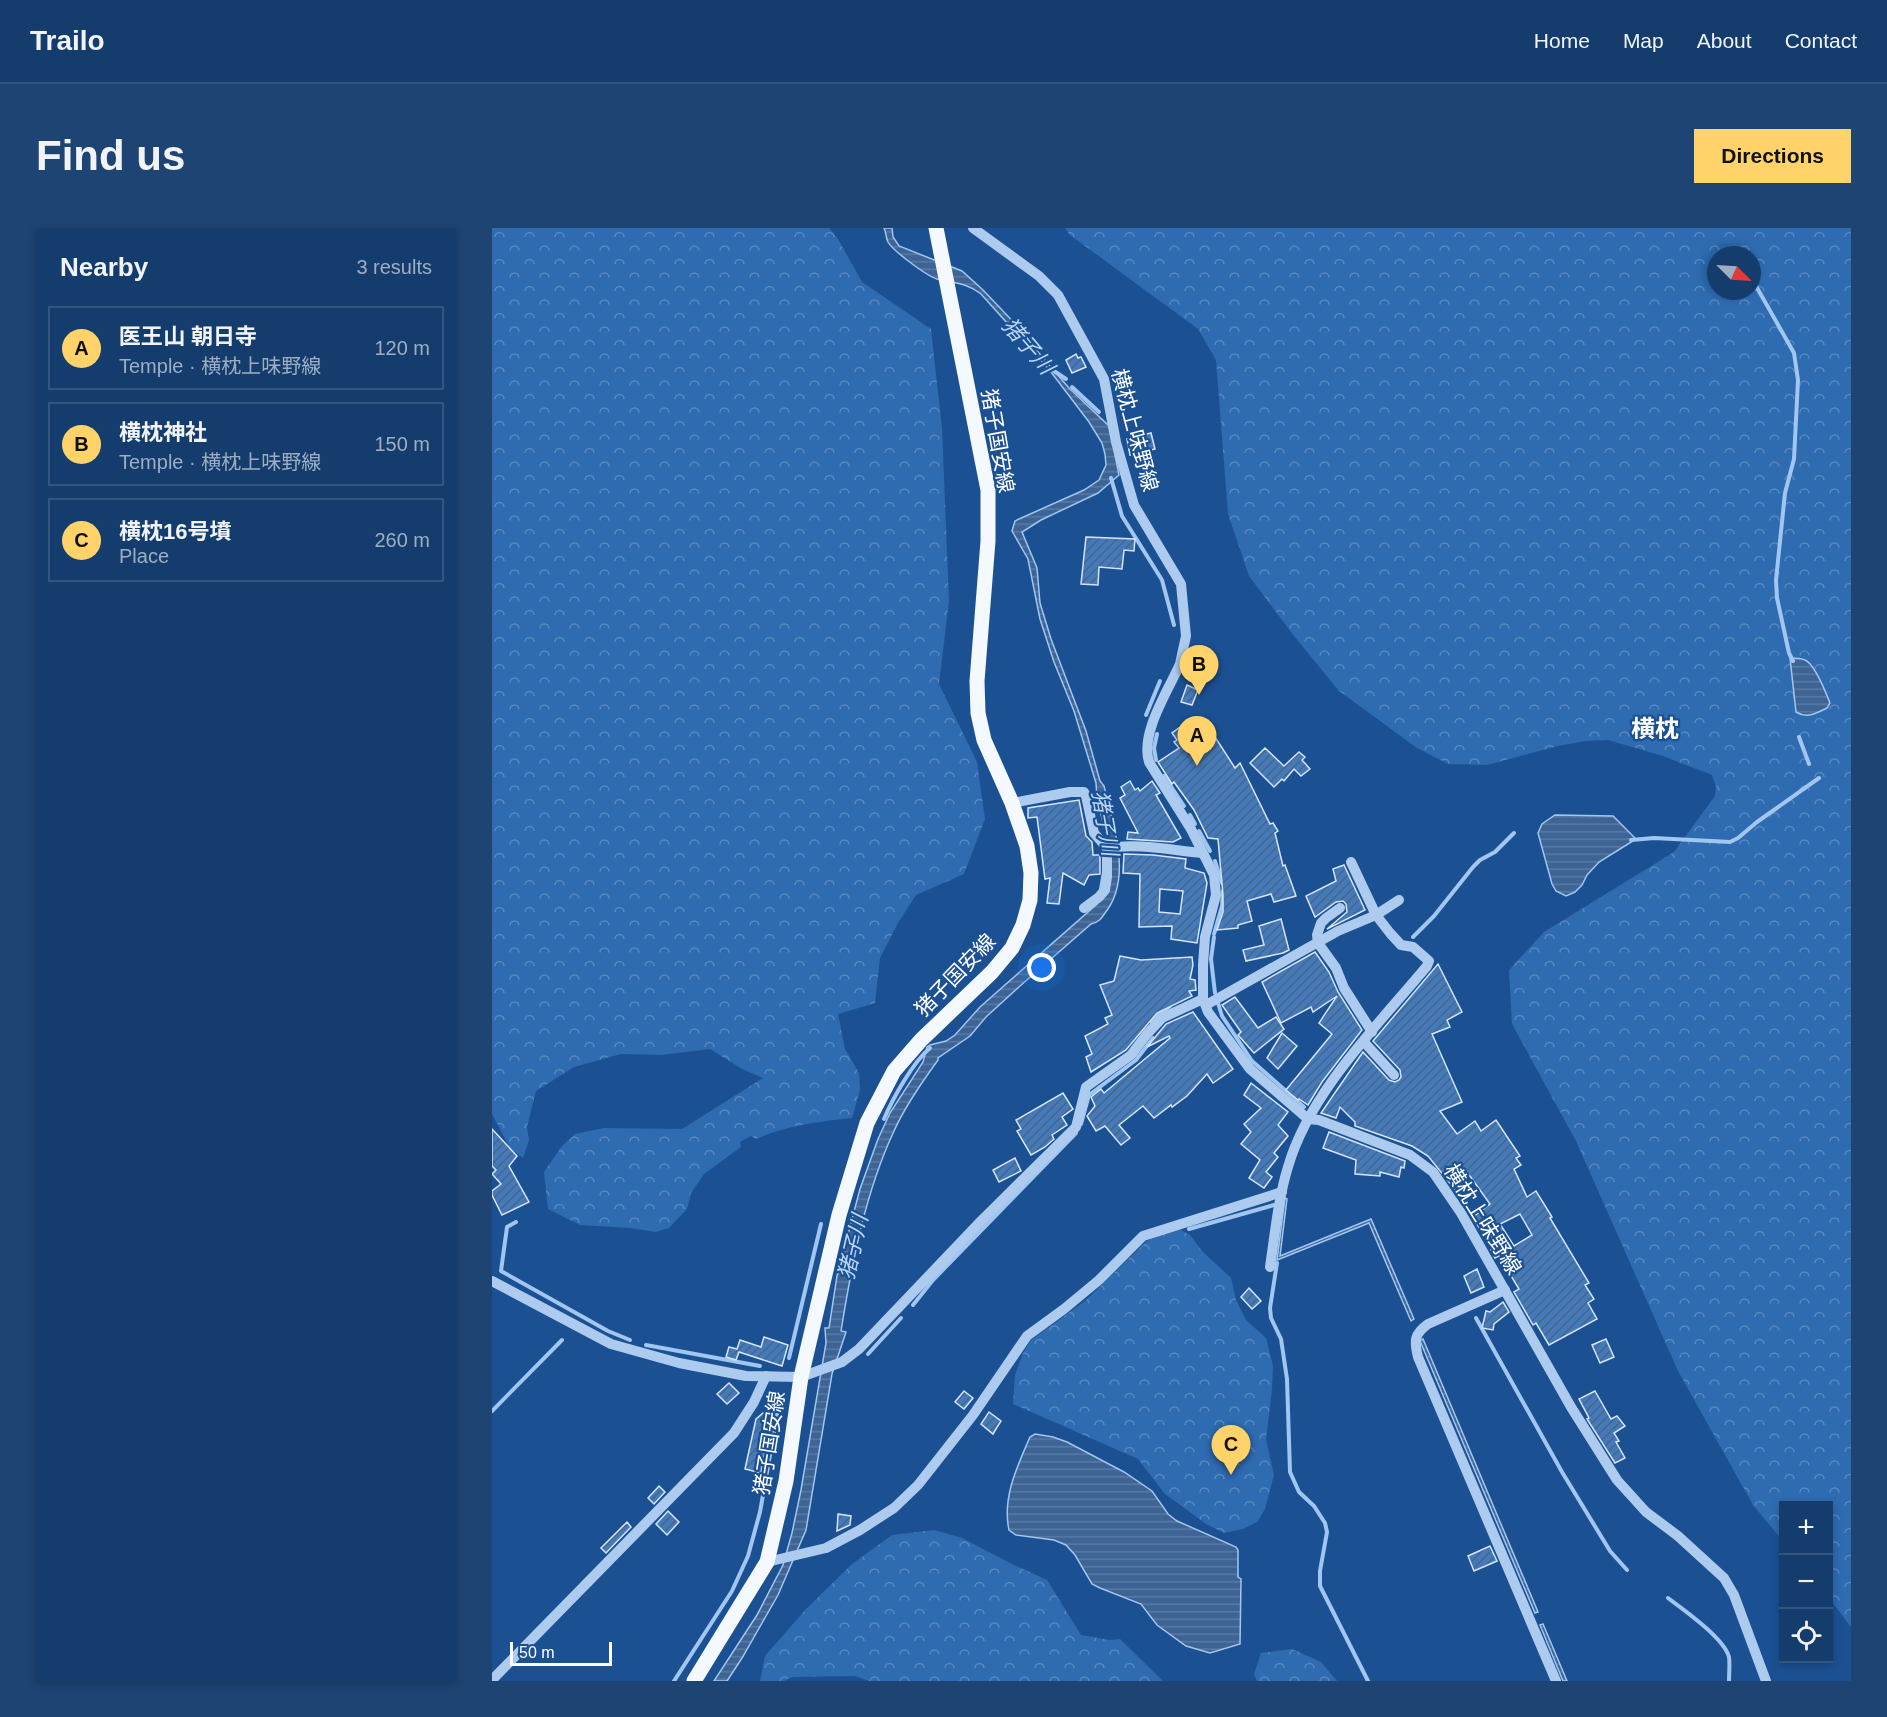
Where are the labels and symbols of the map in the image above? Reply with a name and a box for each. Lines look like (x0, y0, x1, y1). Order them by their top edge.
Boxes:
north arrow (1707, 246, 1761, 300)
water label: 猪子川 (997, 313, 1060, 381)
street label: 横枕上味野線 (1108, 366, 1162, 494)
street label: 猪子国安線 (978, 387, 1018, 495)
pin: B (1180, 646, 1218, 695)
district label: 横枕 (1631, 715, 1679, 742)
pin: A (1178, 716, 1216, 766)
water label: 猪子川 (1087, 788, 1123, 860)
street label: 猪子国安線 (910, 929, 1000, 1021)
your location (1027, 953, 1056, 982)
street label: 横枕上味野線 (1440, 1159, 1526, 1279)
water label: 猪子川 (833, 1210, 873, 1282)
street label: 猪子国安線 (749, 1389, 789, 1497)
pin: C (1212, 1426, 1250, 1475)
scale bar (510, 1639, 612, 1666)

